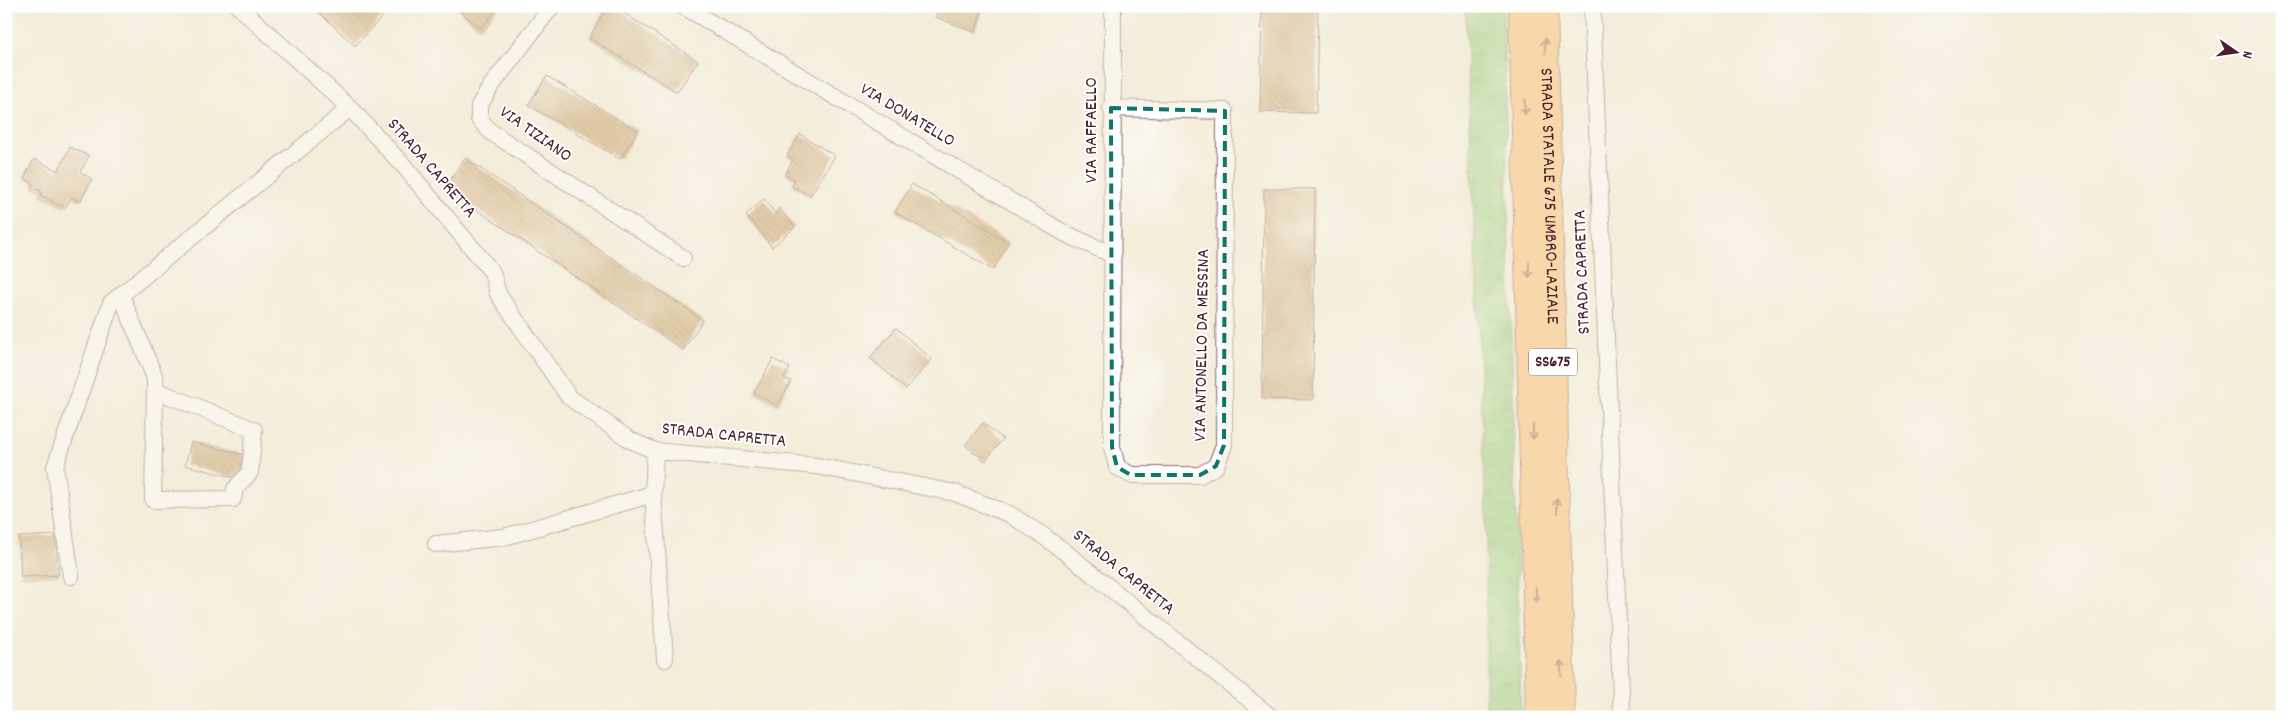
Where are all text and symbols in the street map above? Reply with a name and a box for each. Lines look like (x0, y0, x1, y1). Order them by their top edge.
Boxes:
north arrow (2210, 28, 2260, 78)
one-way arrow (1541, 38, 1550, 54)
text: N (2236, 49, 2257, 60)
street label: STRADA STATALE 675 UMBRO-LAZIALE (1533, 68, 1565, 324)
street label: VIA RAFFAELLO (1080, 77, 1105, 183)
street label: VIA DONATELLO (855, 78, 959, 154)
one-way arrow (1520, 99, 1529, 115)
street label: VIA TIZIANO (494, 101, 576, 169)
street label: STRADA CAPRETTA (381, 114, 482, 225)
street label: STRADA CAPRETTA (1568, 209, 1598, 335)
street label: VIA ANTONELLO DA MESSINA (1189, 248, 1217, 442)
one-way arrow (1524, 262, 1533, 278)
road number: SS675 (1529, 348, 1577, 376)
street label: STRADA CAPRETTA (661, 417, 788, 455)
one-way arrow (1528, 424, 1537, 440)
one-way arrow (1552, 498, 1562, 514)
street label: STRADA CAPRETTA (1067, 524, 1180, 622)
one-way arrow (1532, 587, 1541, 603)
one-way arrow (1556, 660, 1566, 676)

